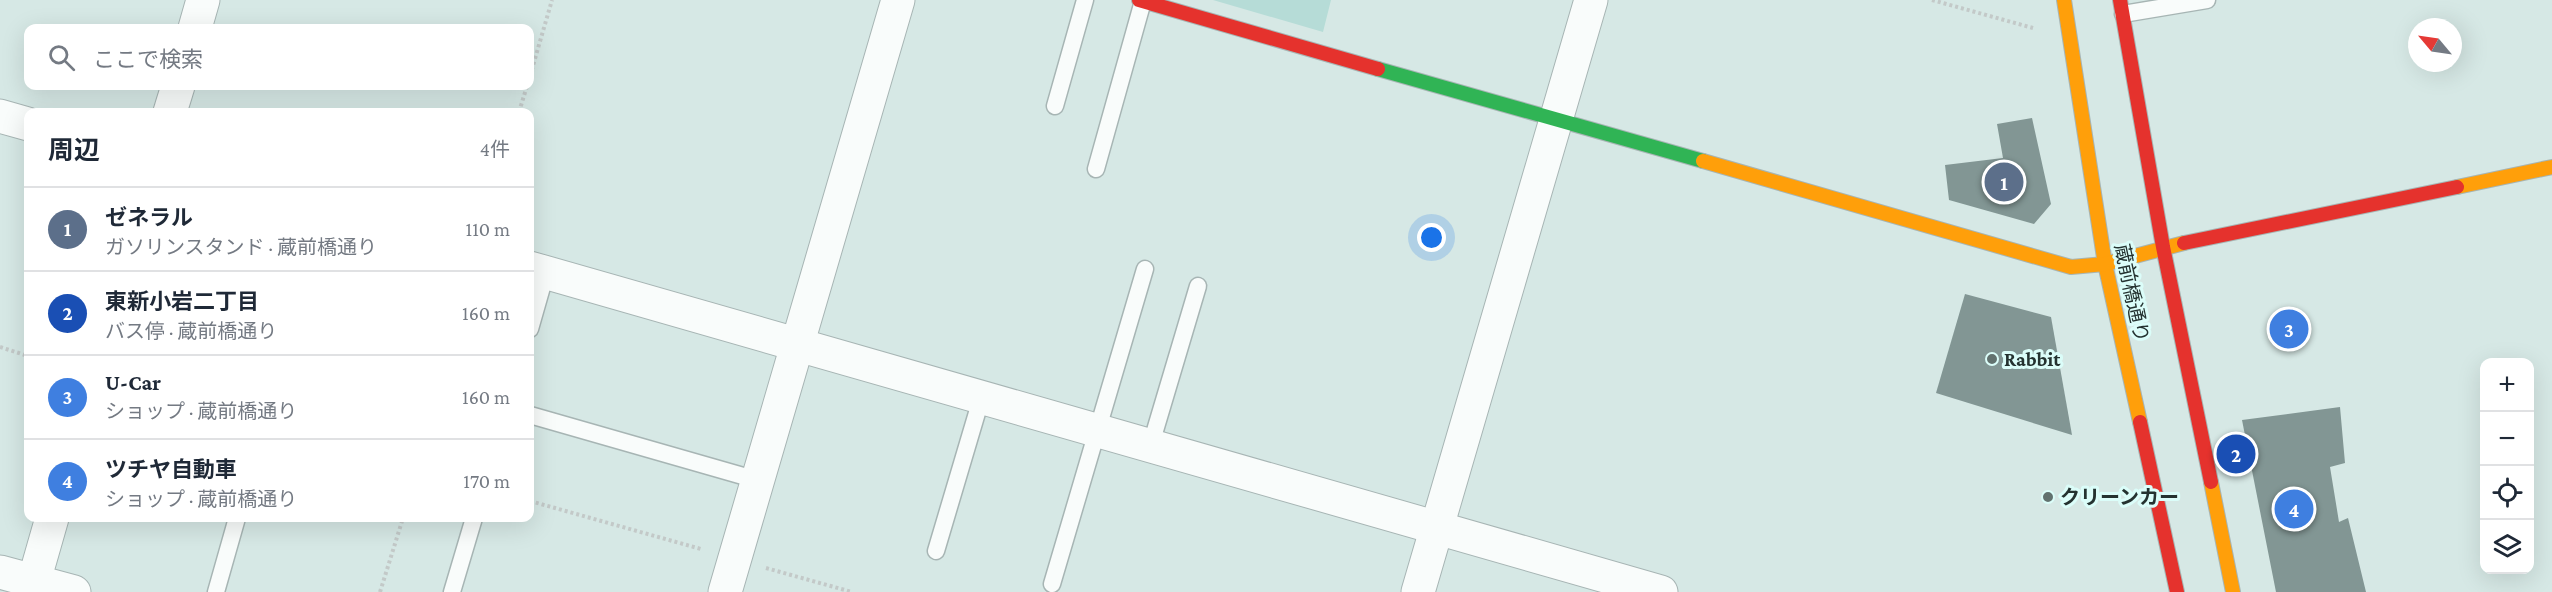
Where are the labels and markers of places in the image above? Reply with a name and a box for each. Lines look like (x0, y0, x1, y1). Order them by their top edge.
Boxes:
pin: 1 (1984, 160, 2024, 204)
pin: 3 (2270, 306, 2308, 352)
place label: Rabbit (2004, 348, 2061, 370)
marker: Rabbit (1985, 352, 1999, 366)
pin: 2 (2216, 432, 2256, 476)
place label: クリーンカー (2060, 486, 2179, 508)
pin: 4 (2274, 486, 2314, 532)
marker: クリーンカー (2041, 490, 2055, 504)

